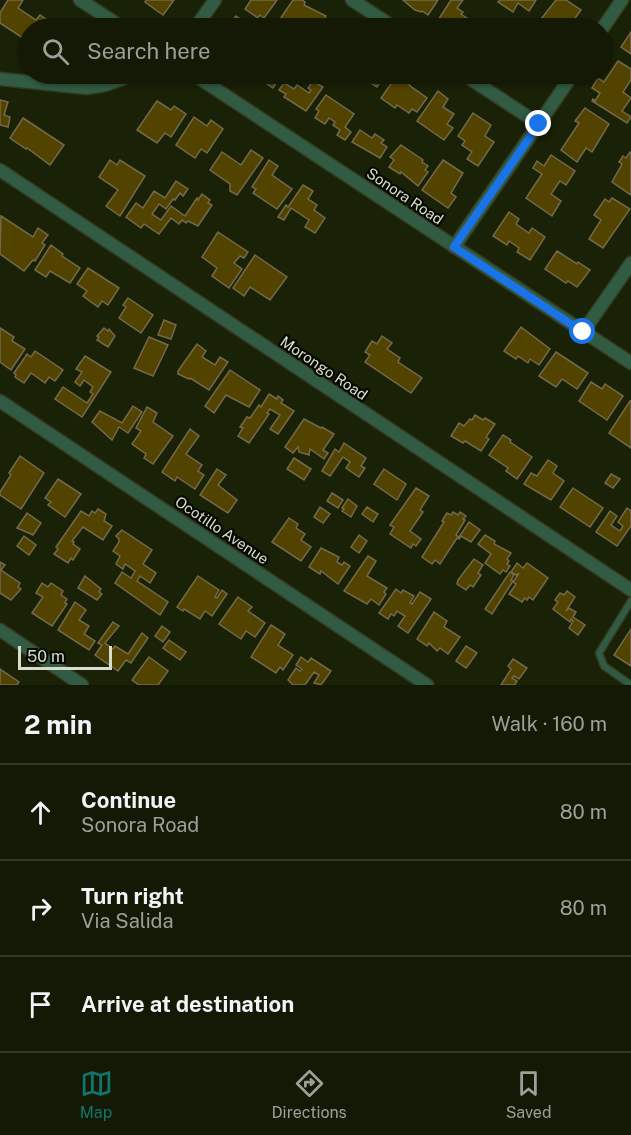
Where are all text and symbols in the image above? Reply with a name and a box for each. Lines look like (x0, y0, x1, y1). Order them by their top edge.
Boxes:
search box (18, 18, 613, 84)
icon: search (39, 35, 72, 68)
text: Search here (87, 38, 211, 64)
route end (525, 110, 551, 136)
street label: Sonora Road (363, 164, 447, 228)
route start (569, 318, 595, 344)
street label: Morongo Road (277, 333, 371, 403)
street label: Ocotillo Avenue (172, 493, 272, 567)
scale bar (18, 643, 112, 670)
text: 50 m (27, 647, 65, 666)
text: 2 min (24, 709, 92, 740)
text: Walk · 160 m (492, 712, 607, 736)
text: Continue (81, 787, 176, 813)
icon: ahead (24, 796, 57, 829)
text: 80 m (560, 800, 607, 824)
text: Sonora Road (81, 813, 199, 837)
text: Turn right (81, 883, 184, 909)
icon: right (24, 892, 57, 925)
text: 80 m (560, 896, 607, 920)
text: Via Salida (81, 909, 174, 933)
icon: arrive (24, 988, 57, 1021)
text: Arrive at destination (81, 991, 294, 1017)
tab: Map (80, 1067, 113, 1122)
tab: Directions (272, 1067, 347, 1122)
tab: Saved (506, 1067, 551, 1122)

